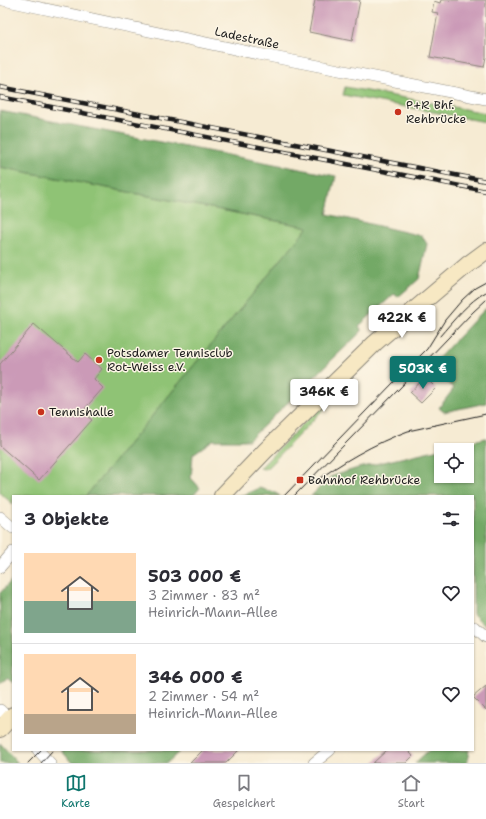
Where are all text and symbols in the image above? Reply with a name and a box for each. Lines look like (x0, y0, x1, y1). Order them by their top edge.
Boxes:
street label: Ladestraße (213, 23, 281, 53)
place label: P+R Bhf. Rehbrücke (406, 97, 466, 127)
marker: P+R Bhf. Rehbrücke (393, 107, 403, 117)
pin: 422K € (369, 305, 435, 339)
text: 422K € (378, 309, 426, 326)
place label: Potsdamer Tennisclub Rot-Weiss e.V. (107, 345, 233, 375)
marker: Potsdamer Tennisclub Rot-Weiss e.V. (94, 355, 104, 365)
pin: 503K € (390, 356, 456, 390)
text: 503K € (399, 360, 447, 377)
pin: 346K € (291, 379, 357, 413)
text: 346K € (299, 383, 349, 400)
place label: Tennishalle (49, 404, 114, 420)
marker: Tennishalle (36, 407, 46, 417)
map controls (434, 443, 474, 483)
button: locate (434, 443, 474, 483)
place label: Bahnhof Rehbrücke (308, 472, 421, 488)
marker: Bahnhof Rehbrücke (295, 475, 305, 485)
text: 3 Objekte (24, 508, 109, 530)
icon: filters (440, 508, 462, 530)
text: 503 000 € (148, 565, 241, 587)
icon: home (56, 569, 104, 617)
icon: heart (440, 582, 462, 604)
text: 3 Zimmer · 83 m² (148, 587, 260, 604)
text: Heinrich-Mann-Allee (148, 604, 278, 621)
text: 346 000 € (148, 666, 243, 688)
icon: home (56, 670, 104, 718)
icon: heart (440, 683, 462, 705)
text: 2 Zimmer · 54 m² (148, 688, 259, 705)
text: Heinrich-Mann-Allee (148, 705, 278, 722)
tab: Karte (61, 772, 90, 811)
tab: Gespeichert (213, 772, 275, 811)
tab: Start (398, 772, 425, 811)

